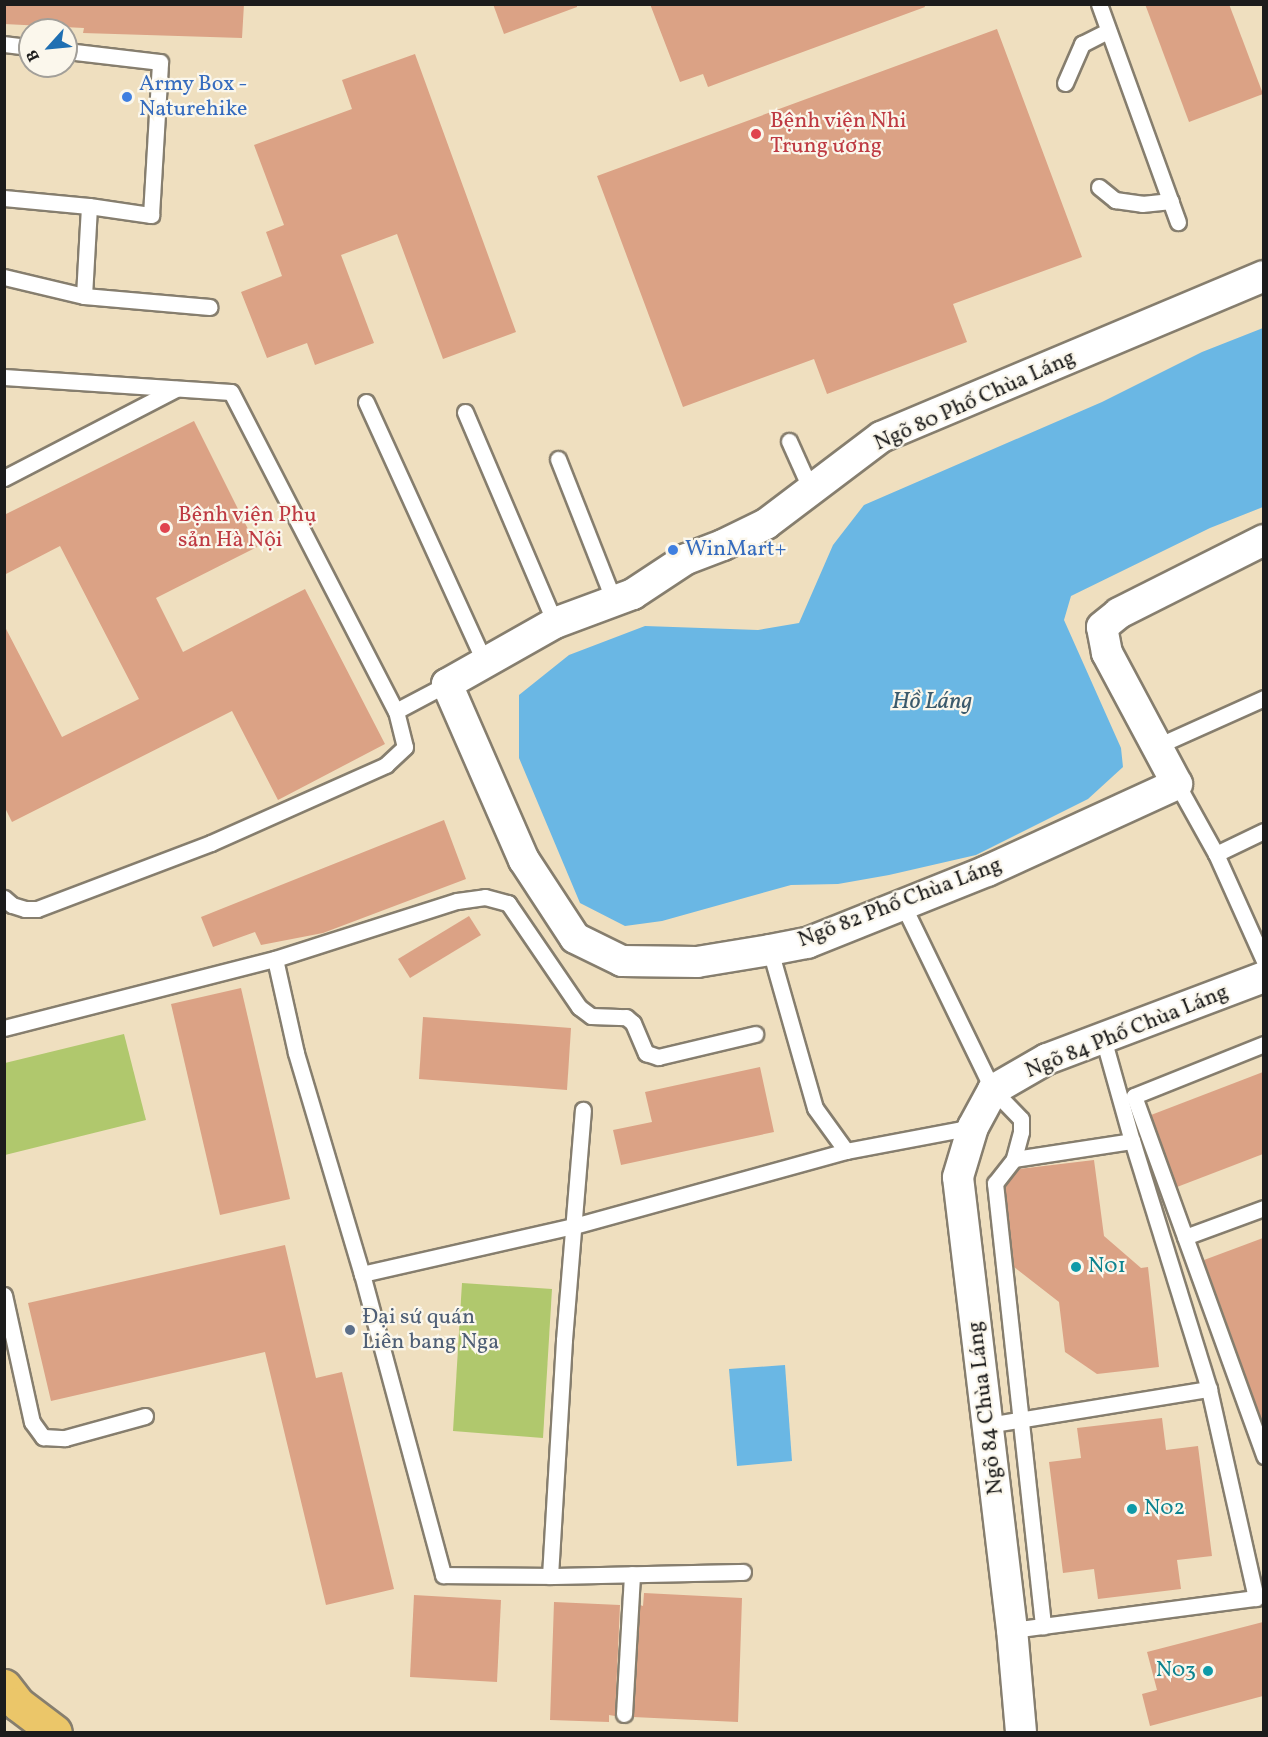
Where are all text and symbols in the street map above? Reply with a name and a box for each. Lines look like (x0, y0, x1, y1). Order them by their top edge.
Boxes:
north arrow (18, 18, 78, 78)
text: B (22, 45, 46, 65)
place label: Army Box - Naturehike (139, 71, 249, 122)
marker: Army Box - Naturehike (120, 90, 134, 104)
place label: Bệnh viện Nhi Trung ương (770, 108, 907, 160)
marker: Bệnh viện Nhi Trung ương (747, 125, 765, 143)
street label: Ngõ 80 Phố Chùa Láng (870, 345, 1080, 457)
place label: Bệnh viện Phụ sản Hà Nội (178, 502, 317, 554)
marker: Bệnh viện Phụ sản Hà Nội (156, 519, 174, 537)
place label: WinMart+ (685, 537, 787, 563)
marker: WinMart+ (666, 543, 680, 557)
water label: Hồ Láng (892, 689, 972, 717)
street label: Ngõ 82 Phố Chùa Láng (794, 852, 1006, 954)
street label: Ngõ 84 Phố Chùa Láng (1022, 979, 1232, 1085)
place label: N01 (1088, 1254, 1126, 1280)
marker: N01 (1069, 1260, 1083, 1274)
place label: Đại sứ quán Liên bang Nga (362, 1304, 499, 1356)
street label: Ngõ 84 Chùa Láng (962, 1320, 1010, 1496)
marker: Đại sứ quán Liên bang Nga (343, 1323, 357, 1337)
place label: N02 (1144, 1496, 1185, 1522)
marker: N02 (1125, 1502, 1139, 1516)
place label: N03 (1156, 1658, 1196, 1684)
marker: N03 (1201, 1664, 1215, 1678)

